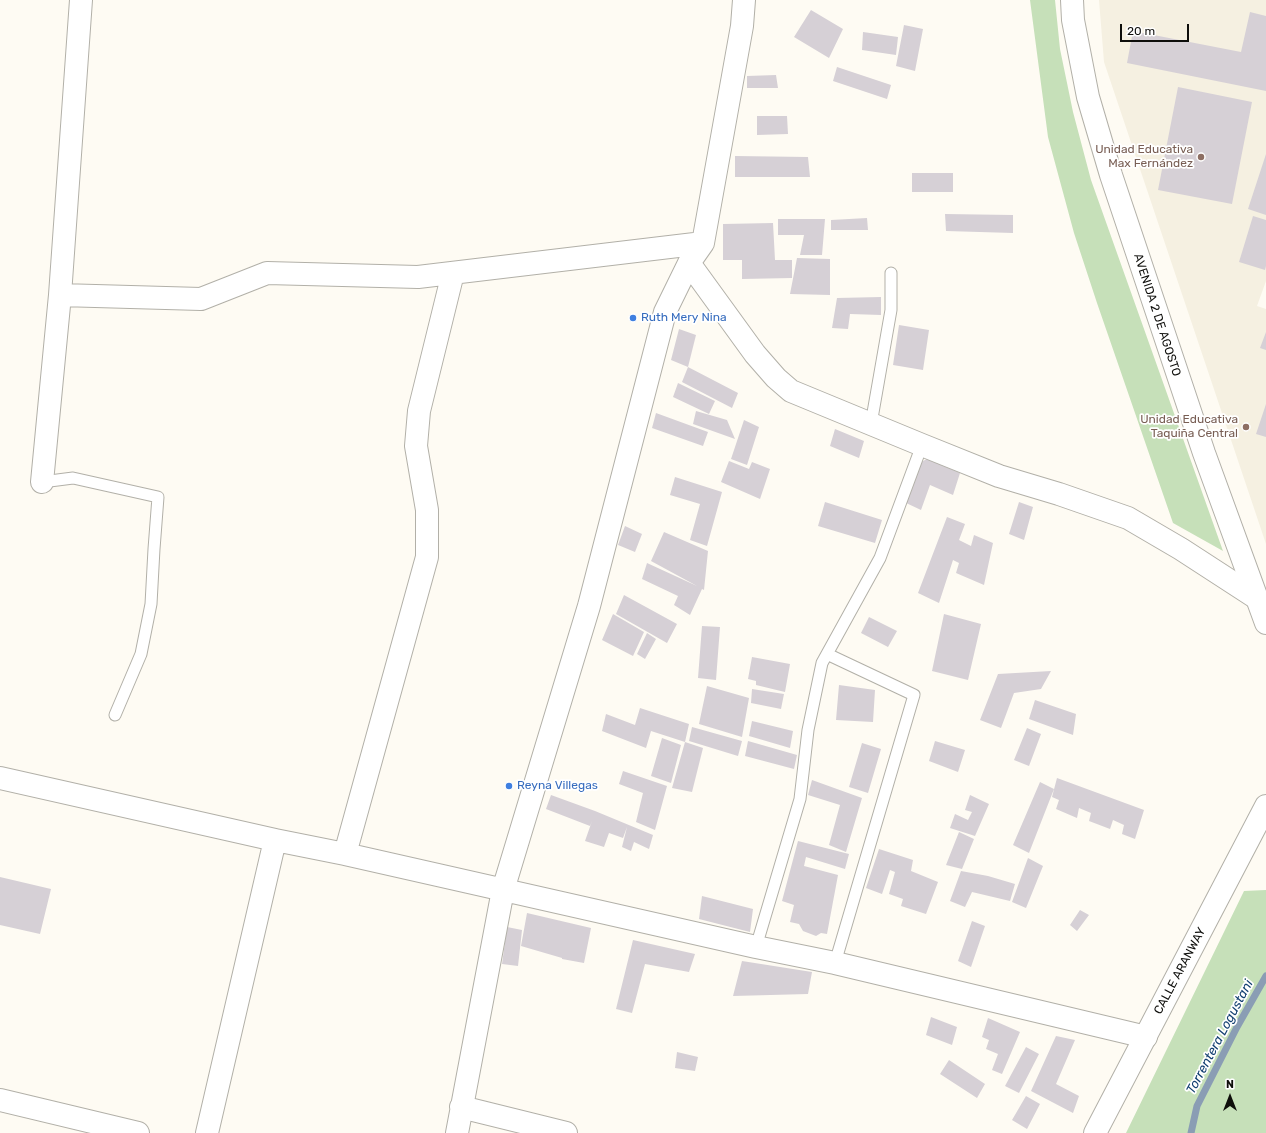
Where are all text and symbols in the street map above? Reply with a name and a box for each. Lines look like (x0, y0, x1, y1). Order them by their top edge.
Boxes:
scale bar (1122, 16, 1191, 42)
text: 20 m (1127, 24, 1155, 38)
place label: Unidad Educativa Max Fernández (1095, 143, 1193, 171)
marker: Unidad Educativa Max Fernández (1196, 152, 1206, 162)
street label: AVENIDA 2 DE AGOSTO (1130, 252, 1184, 378)
place label: Ruth Mery Nina (641, 311, 727, 325)
marker: Ruth Mery Nina (628, 313, 638, 323)
place label: Unidad Educativa Taquiña Central (1140, 413, 1238, 441)
marker: Unidad Educativa Taquiña Central (1241, 422, 1251, 432)
place label: Reyna Villegas (517, 779, 598, 793)
marker: Reyna Villegas (504, 781, 514, 791)
street label: CALLE ARANWAY (1151, 925, 1209, 1017)
water label: Torrentera Logustani (1183, 977, 1257, 1097)
north arrow (1210, 1077, 1250, 1117)
text: N (1226, 1078, 1234, 1091)

